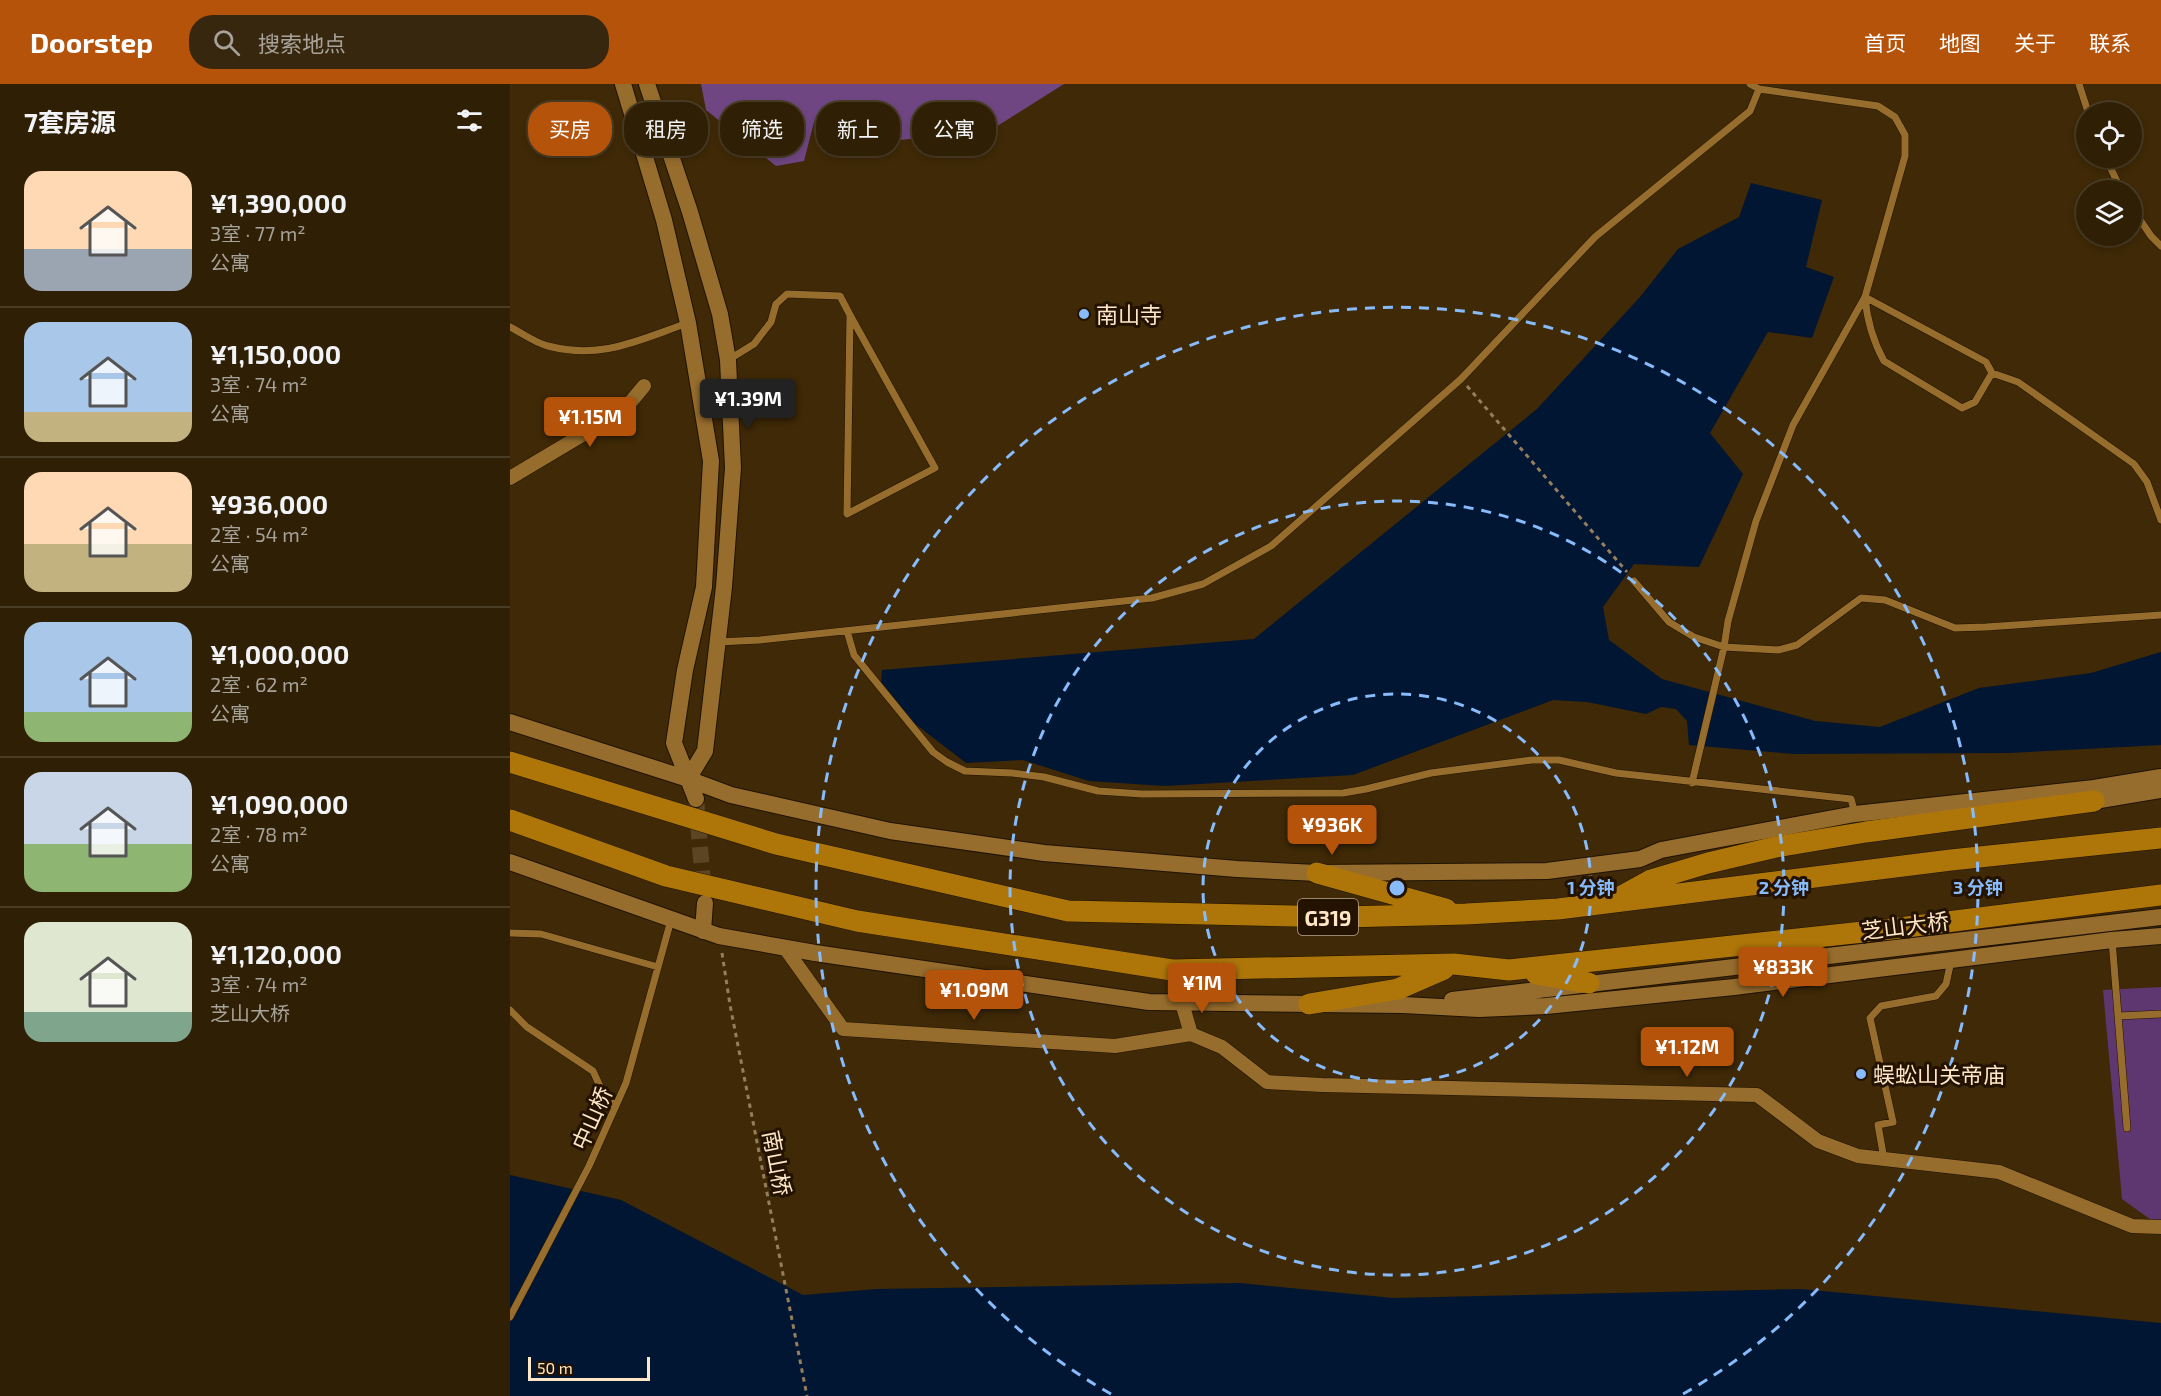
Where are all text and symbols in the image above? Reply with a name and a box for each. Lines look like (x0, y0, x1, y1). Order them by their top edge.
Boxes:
search box (189, 15, 609, 69)
text: Doorstep (30, 25, 153, 59)
icon: search (210, 26, 243, 59)
text: 搜索地点 (258, 30, 346, 56)
text: 首页 (1864, 30, 1906, 55)
text: 地图 (1939, 30, 1981, 55)
text: 关于 (2014, 30, 2056, 55)
text: 联系 (2089, 30, 2131, 55)
chip: 买房 (528, 102, 612, 156)
chip: 租房 (624, 102, 708, 156)
chip: 筛选 (720, 102, 804, 156)
chip: 新上 (816, 102, 900, 156)
chip: 公寓 (912, 102, 996, 156)
map controls (2076, 102, 2142, 246)
button: locate (2076, 102, 2142, 168)
icon: filters (453, 104, 486, 137)
text: 7套房源 (24, 106, 116, 137)
button: layers (2076, 180, 2142, 246)
text: ¥1,390,000 (210, 187, 347, 218)
icon: home (72, 195, 144, 267)
text: 3室 · 77 m² (210, 221, 306, 245)
text: 公寓 (210, 250, 250, 274)
place label: 南山寺 (1096, 301, 1162, 327)
marker: 南山寺 (1077, 307, 1091, 321)
text: ¥1,150,000 (210, 338, 341, 369)
icon: home (72, 346, 144, 418)
text: 3室 · 74 m² (210, 372, 308, 396)
pin: ¥1.39M (699, 379, 797, 430)
text: ¥1.39M (714, 386, 782, 410)
pin: ¥1.15M (541, 397, 639, 448)
text: 公寓 (210, 401, 250, 425)
text: ¥1.15M (558, 404, 622, 428)
text: ¥936,000 (210, 488, 328, 519)
icon: home (72, 496, 144, 568)
text: 2室 · 54 m² (210, 522, 308, 546)
text: 公寓 (210, 551, 250, 575)
text: ¥1,000,000 (210, 638, 350, 669)
icon: home (72, 646, 144, 718)
text: 2室 · 62 m² (210, 672, 308, 696)
text: 公寓 (210, 701, 250, 725)
text: ¥1,090,000 (210, 788, 348, 819)
icon: home (72, 796, 144, 868)
pin: ¥936K (1290, 805, 1374, 856)
text: ¥936K (1302, 812, 1362, 836)
text: 2室 · 78 m² (210, 822, 308, 846)
text: 公寓 (210, 851, 250, 875)
text: 1 分钟 (1567, 876, 1615, 898)
text: 2 分钟 (1759, 876, 1809, 898)
text: 3 分钟 (1953, 876, 2003, 898)
centre of rings (1387, 878, 1407, 898)
road number: G319 (1298, 899, 1358, 935)
street label: 芝山大桥 (1860, 907, 1950, 943)
text: ¥1,120,000 (210, 938, 342, 969)
icon: home (72, 946, 144, 1018)
pin: ¥833K (1741, 947, 1825, 998)
text: ¥833K (1752, 954, 1814, 978)
pin: ¥1M (1173, 963, 1231, 1014)
pin: ¥1.09M (925, 970, 1023, 1021)
text: ¥1M (1182, 970, 1222, 994)
text: 3室 · 74 m² (210, 972, 308, 996)
text: ¥1.09M (939, 977, 1009, 1001)
text: 芝山大桥 (210, 1001, 290, 1025)
pin: ¥1.12M (1638, 1027, 1736, 1078)
text: ¥1.12M (1655, 1034, 1719, 1058)
place label: 蜈蚣山关帝庙 (1873, 1061, 2005, 1087)
marker: 蜈蚣山关帝庙 (1854, 1067, 1868, 1081)
street label: 中山桥 (566, 1083, 616, 1153)
street label: 南山桥 (759, 1128, 797, 1198)
scale bar (528, 1354, 650, 1382)
text: 50 m (537, 1358, 573, 1377)

